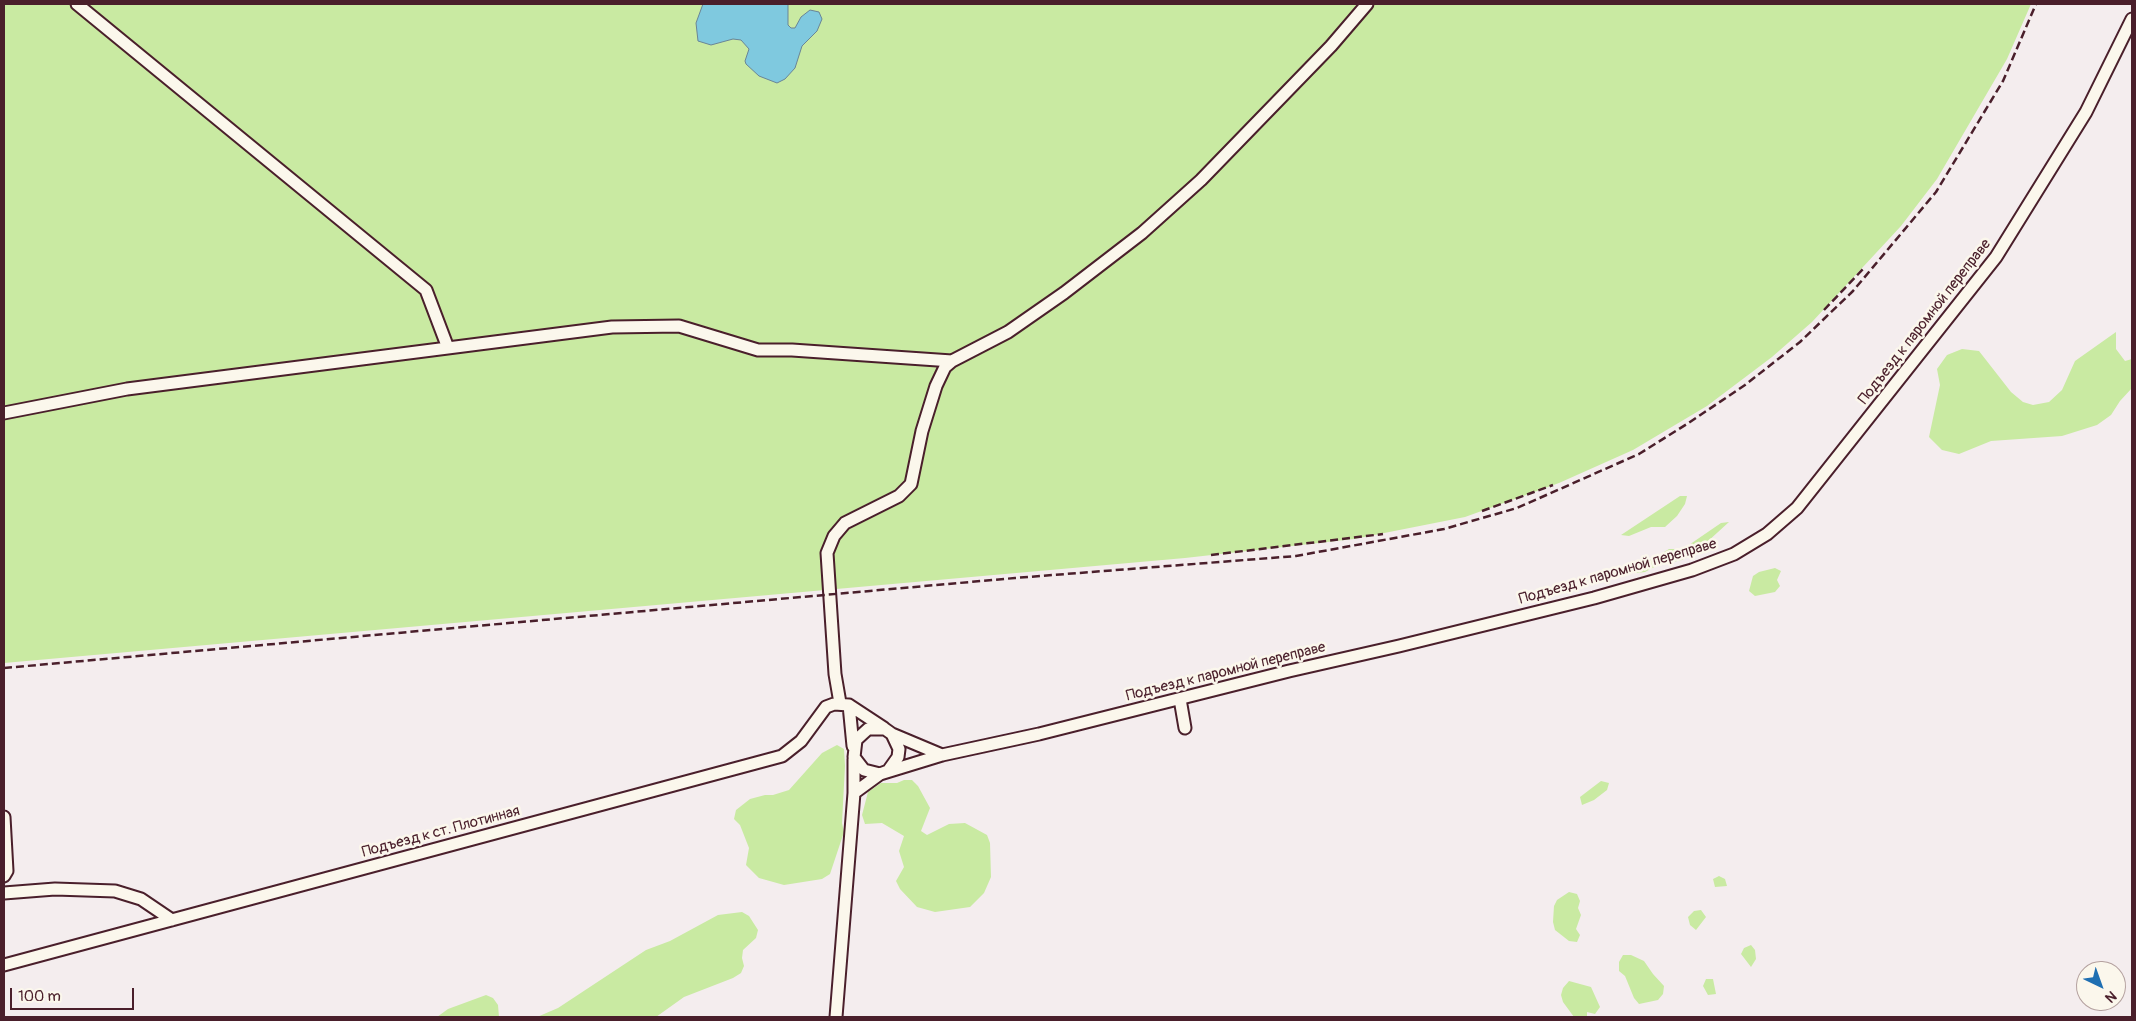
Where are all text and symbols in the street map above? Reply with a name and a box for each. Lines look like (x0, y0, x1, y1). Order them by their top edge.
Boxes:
street label: Подъезд к паромной переправе (1855, 236, 1995, 408)
street label: Подъезд к паромной переправе (1517, 535, 1719, 609)
street label: Подъезд к паромной переправе (1124, 638, 1328, 706)
street label: Подъезд к ст. Плотинная (360, 802, 522, 862)
north arrow (2076, 961, 2126, 1011)
scale bar (12, 978, 136, 1010)
text: 100 m (18, 987, 61, 1006)
text: N (2101, 987, 2120, 1006)

